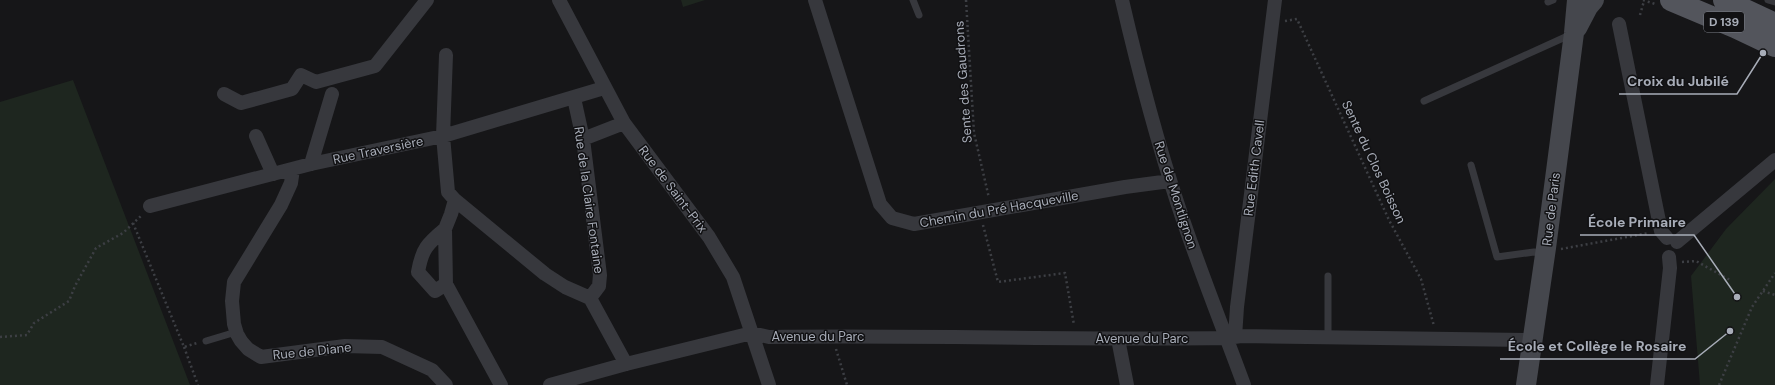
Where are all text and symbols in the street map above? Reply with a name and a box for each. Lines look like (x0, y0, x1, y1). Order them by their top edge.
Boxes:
road number: D 139 (1704, 12, 1744, 32)
street label: Sente des Gaudrons (950, 20, 976, 144)
callout: Croix du Jubilé (1619, 68, 1737, 94)
text: Croix du Jubilé (1627, 72, 1729, 90)
street label: Sente du Clos Boisson (1338, 98, 1410, 226)
street label: Rue Edith Cavell (1240, 119, 1268, 217)
street label: Rue de la Claire Fontaine (570, 125, 608, 275)
street label: Rue Traversière (331, 132, 425, 168)
street label: Rue de Montlignon (1151, 139, 1201, 251)
street label: Rue de Saint-Prix (635, 142, 711, 236)
street label: Rue de Paris (1538, 171, 1564, 247)
street label: Chemin du Pré Hacqueville (918, 187, 1080, 231)
callout: École Primaire (1580, 209, 1694, 235)
text: École Primaire (1588, 213, 1686, 231)
street label: Avenue du Parc (771, 328, 865, 345)
street label: Avenue du Parc (1095, 330, 1189, 347)
callout: École et Collège le Rosaire (1500, 333, 1695, 359)
text: École et Collège le Rosaire (1508, 337, 1686, 355)
street label: Rue de Diane (272, 338, 352, 364)

